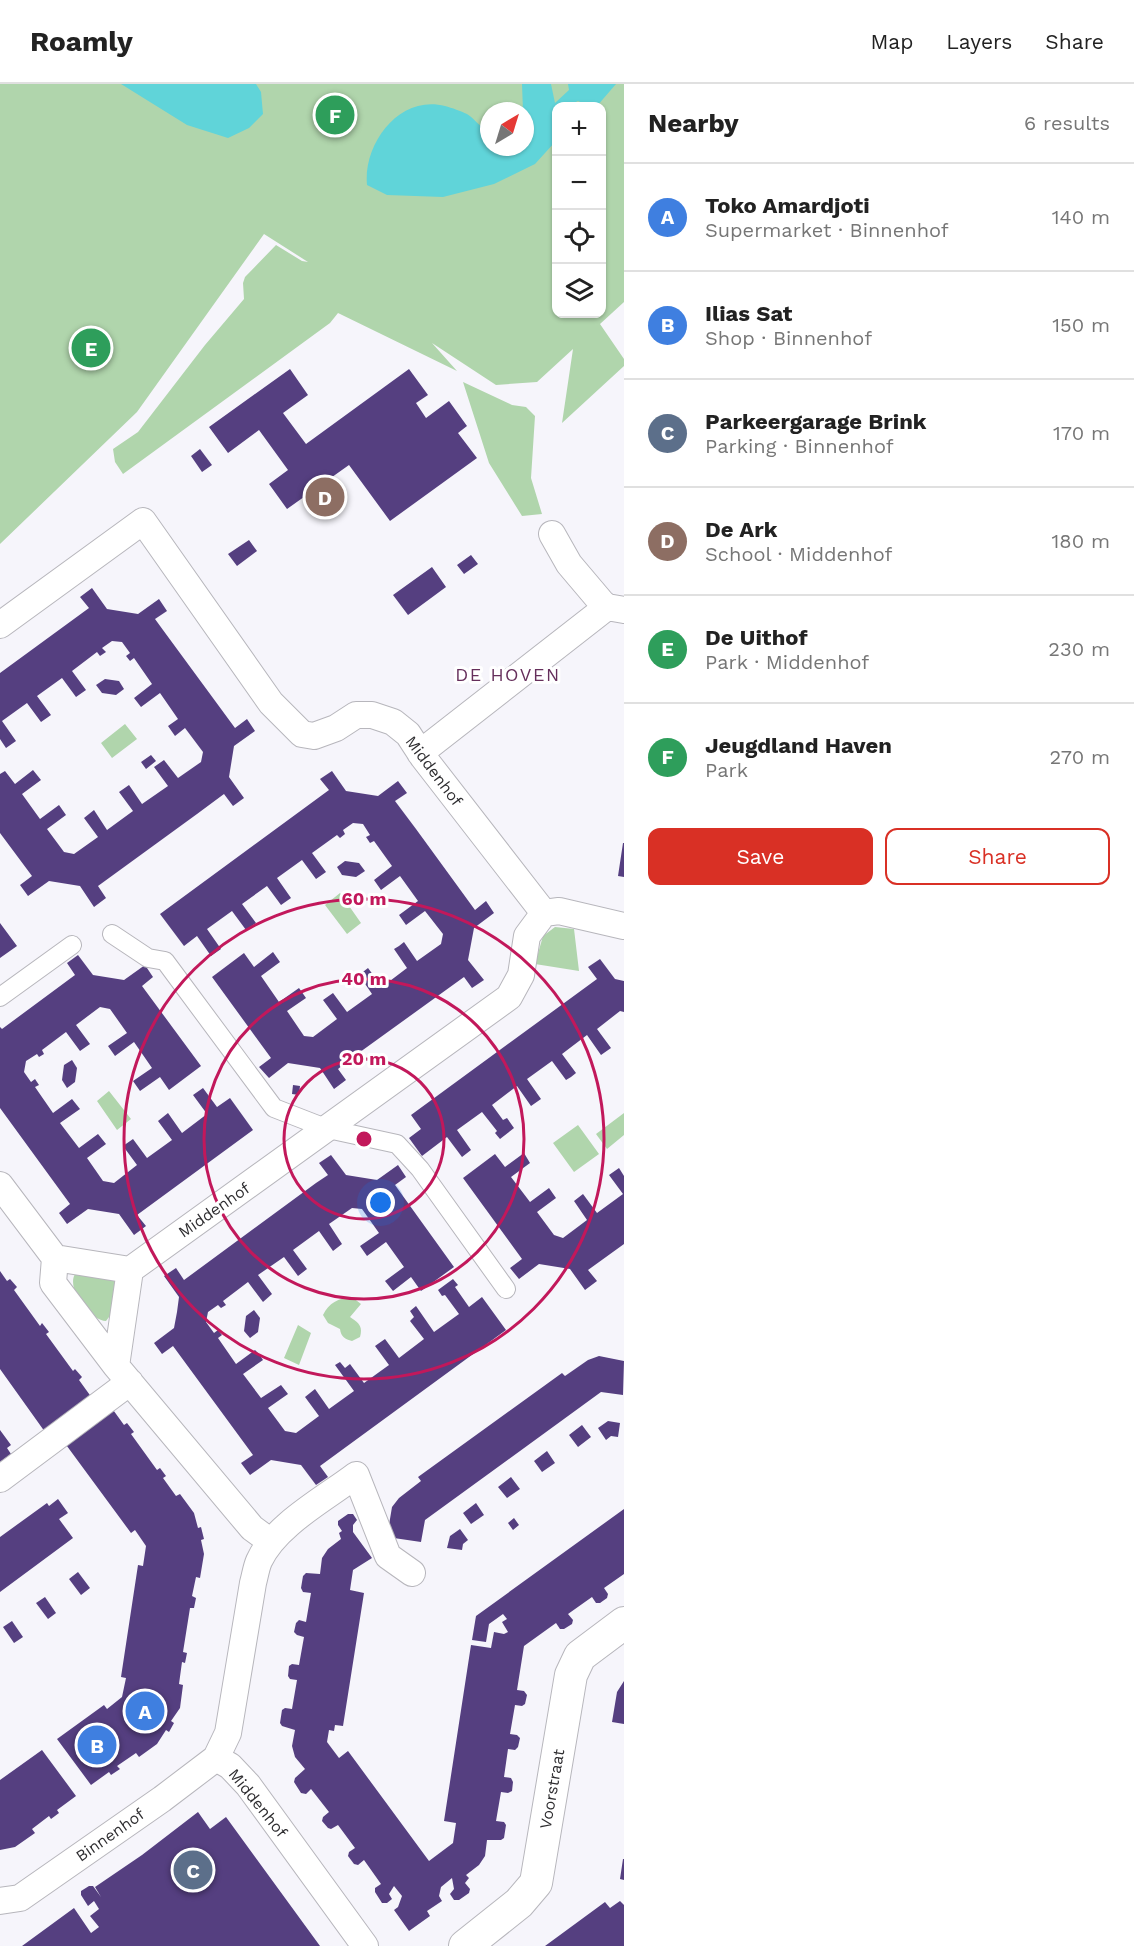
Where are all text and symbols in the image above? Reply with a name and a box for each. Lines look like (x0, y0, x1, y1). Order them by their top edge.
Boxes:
text: Roamly (30, 25, 133, 58)
text: Map (870, 29, 913, 54)
text: Layers (946, 29, 1012, 54)
text: Share (1045, 29, 1104, 54)
pin: F (316, 93, 354, 138)
north arrow (480, 102, 534, 156)
map controls (552, 102, 606, 318)
button: + (552, 102, 606, 156)
text: Nearby (648, 108, 739, 138)
text: 6 results (1024, 111, 1110, 135)
button: − (552, 156, 606, 210)
text: Toko Amardjoti (705, 193, 870, 218)
text: A (661, 205, 674, 229)
text: 140 m (1052, 205, 1110, 229)
button: locate (552, 210, 606, 264)
text: Supermarket · Binnenhof (705, 218, 949, 242)
button: layers (552, 264, 606, 318)
text: Ilias Sat (705, 301, 792, 326)
text: B (661, 313, 674, 337)
text: 150 m (1052, 313, 1110, 337)
pin: E (72, 326, 110, 370)
text: Shop · Binnenhof (705, 326, 872, 350)
text: Parkeergarage Brink (705, 409, 927, 434)
text: C (661, 421, 674, 445)
text: 170 m (1053, 421, 1110, 445)
text: Parking · Binnenhof (705, 434, 894, 458)
pin: D (306, 474, 344, 520)
text: De Ark (705, 517, 777, 542)
text: D (660, 529, 675, 553)
text: 180 m (1052, 529, 1110, 553)
text: School · Middenhof (705, 542, 892, 566)
text: De Uithof (705, 625, 808, 650)
text: E (661, 637, 674, 661)
text: 230 m (1048, 637, 1110, 661)
text: Park · Middenhof (705, 650, 869, 674)
district label: DE HOVEN (455, 664, 561, 685)
street label: Middenhof (402, 732, 467, 810)
text: Jeugdland Haven (705, 733, 892, 758)
text: F (661, 745, 674, 769)
text: 270 m (1050, 745, 1110, 769)
text: Park (705, 758, 748, 782)
button: Save (648, 828, 873, 885)
button: Share (885, 828, 1110, 885)
text: 60 m (342, 888, 386, 909)
text: 40 m (341, 968, 387, 989)
text: 20 m (342, 1048, 386, 1069)
centre of rings (354, 1129, 374, 1149)
street label: Middenhof (175, 1178, 254, 1242)
your location (366, 1188, 395, 1217)
pin: A (126, 1688, 164, 1734)
pin: B (78, 1722, 116, 1768)
street label: Voorstraat (536, 1747, 568, 1831)
street label: Middenhof (225, 1765, 292, 1842)
street label: Binnenhof (72, 1804, 149, 1866)
pin: C (174, 1848, 212, 1892)

